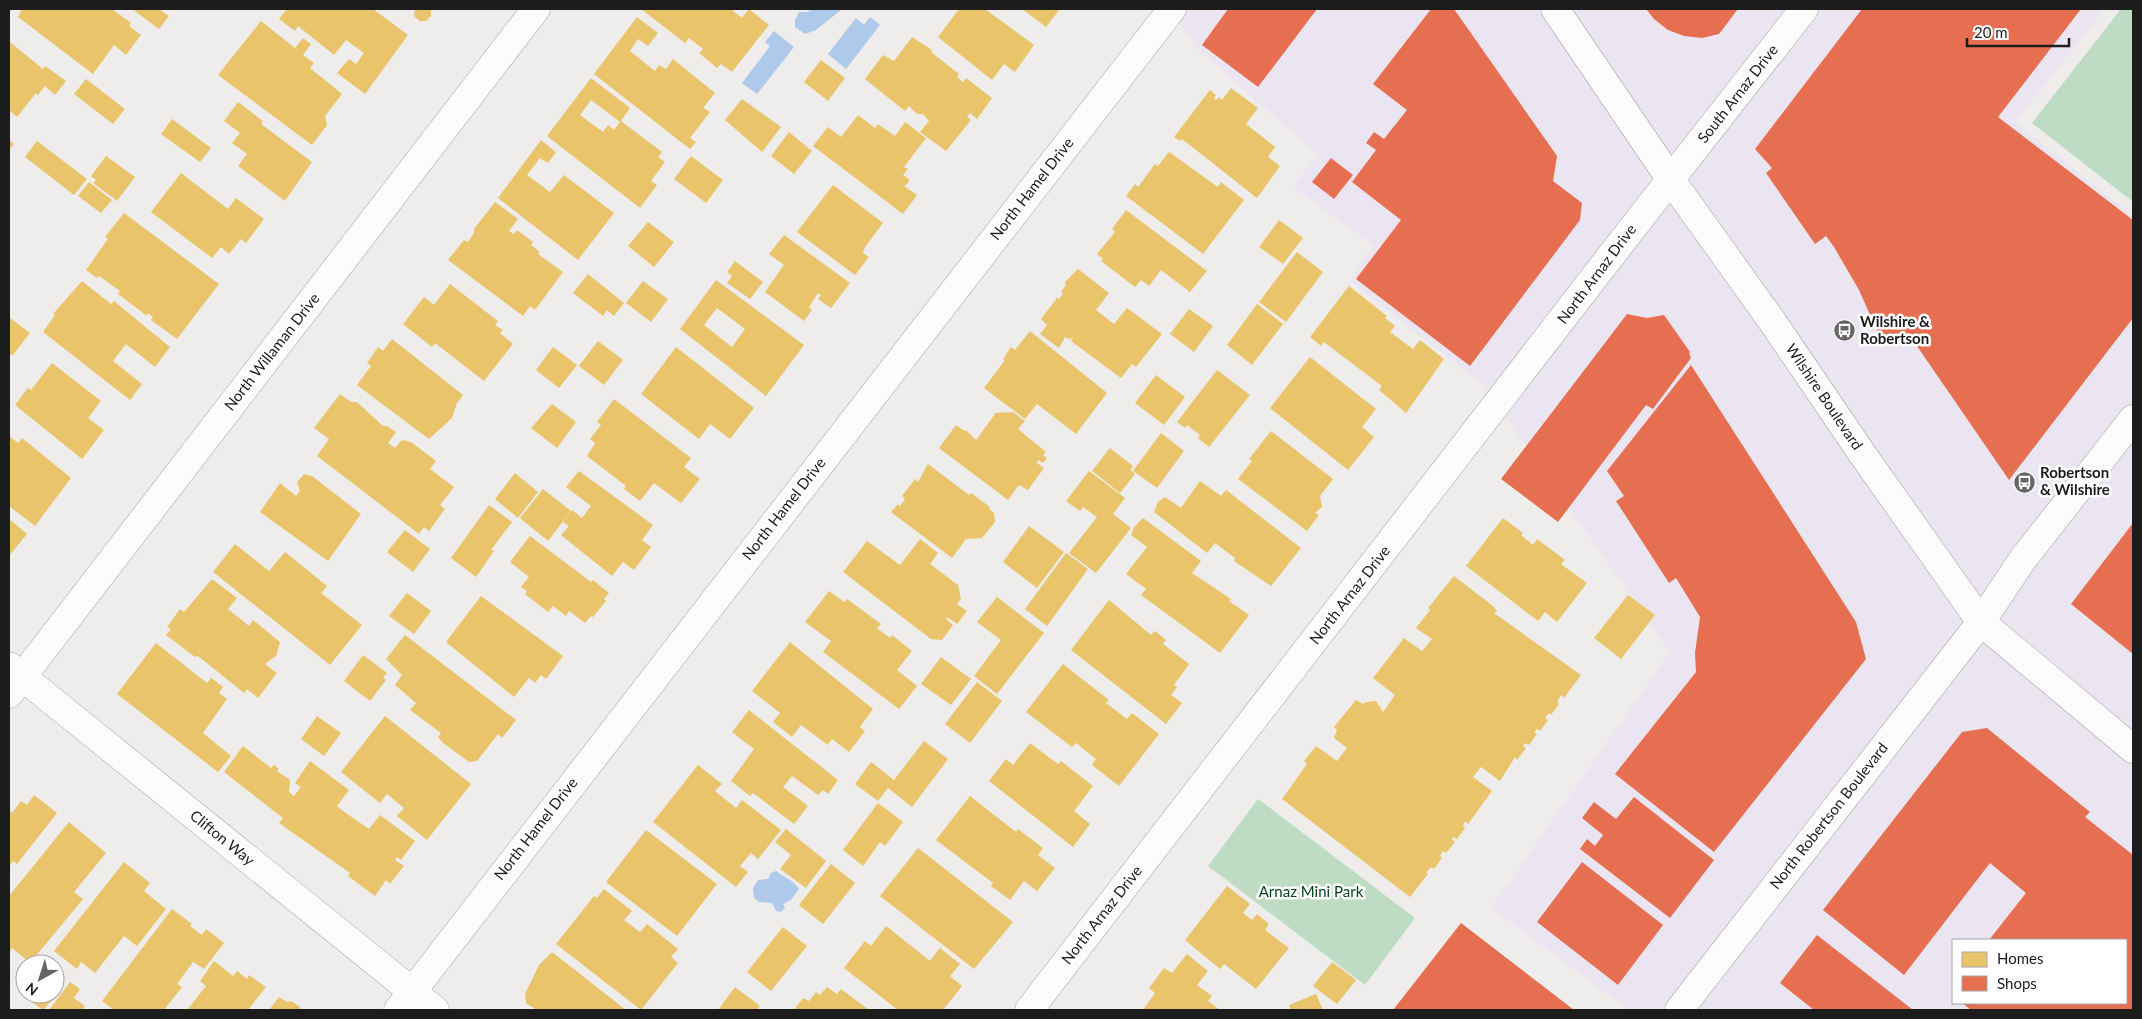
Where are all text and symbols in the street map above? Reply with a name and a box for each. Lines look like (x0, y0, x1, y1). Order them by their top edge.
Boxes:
scale bar (1967, 15, 2070, 47)
text: 20 m (1974, 23, 2008, 41)
street label: South Arnaz Drive (1693, 41, 1781, 146)
street label: North Hamel Drive (986, 134, 1077, 243)
street label: North Arnaz Drive (1553, 220, 1640, 327)
street label: North Willaman Drive (220, 289, 323, 414)
place label: Wilshire & Robertson (1860, 312, 1930, 347)
bus stop icon: Wilshire & Robertson (1832, 319, 1856, 343)
street label: Wilshire Boulevard (1783, 340, 1867, 453)
street label: North Hamel Drive (738, 454, 829, 563)
place label: Robertson & Wilshire (2040, 463, 2110, 498)
bus stop icon: Robertson & Wilshire (2012, 470, 2036, 494)
street label: North Arnaz Drive (1305, 541, 1393, 647)
street label: North Robertson Boulevard (1765, 739, 1891, 892)
street label: North Hamel Drive (490, 774, 581, 883)
street label: Clifton Way (187, 806, 259, 869)
street label: North Arnaz Drive (1057, 861, 1145, 967)
park label: Arnaz Mini Park (1259, 882, 1364, 900)
legend (1952, 939, 2127, 1004)
text: Homes (1997, 949, 2043, 967)
north arrow (15, 954, 65, 1004)
text: Shops (1997, 974, 2037, 992)
text: N (22, 979, 41, 999)

